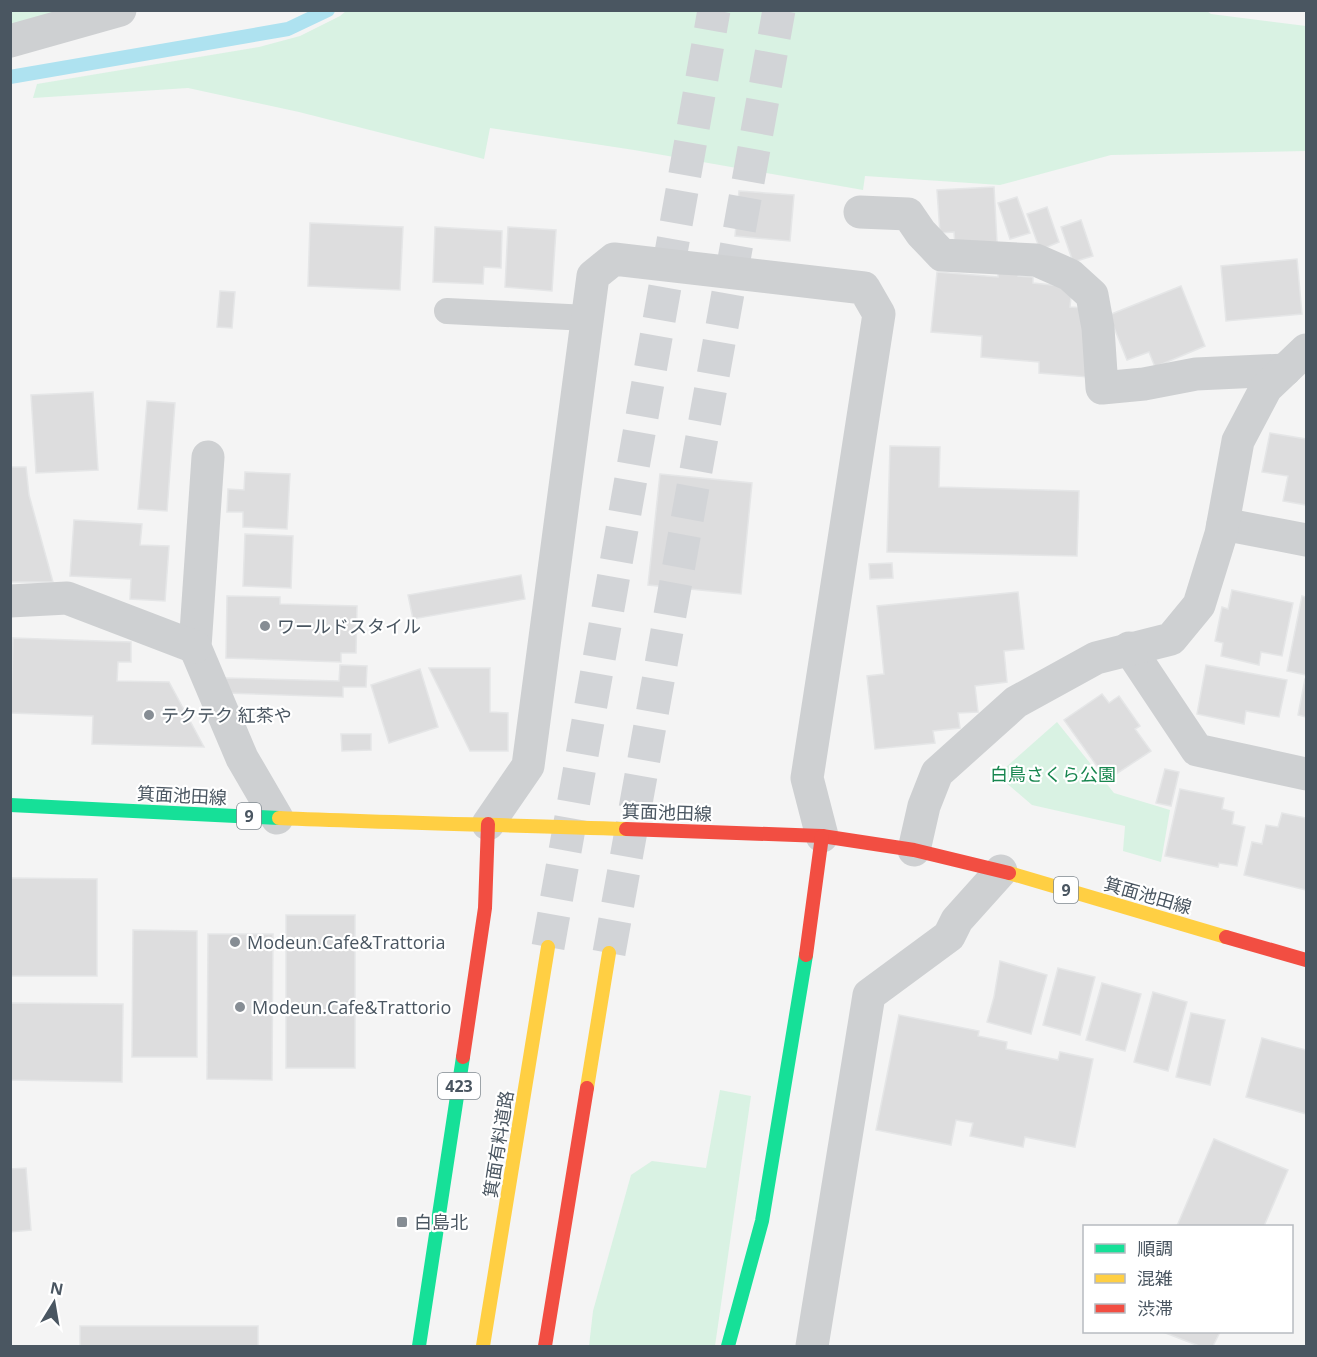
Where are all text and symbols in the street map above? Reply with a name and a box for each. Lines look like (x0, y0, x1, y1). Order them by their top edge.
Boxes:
place label: ワールドスタイル (277, 614, 421, 638)
marker: ワールドスタイル (258, 619, 272, 633)
place label: テクテク 紅茶や (161, 703, 292, 727)
marker: テクテク 紅茶や (142, 708, 156, 722)
park label: 白鳥さくら公園 (990, 762, 1116, 786)
street label: 箕面池田線 (136, 781, 228, 809)
street label: 箕面池田線 (622, 798, 712, 826)
road number: 9 (237, 803, 261, 829)
street label: 箕面池田線 (1101, 871, 1195, 919)
road number: 9 (1054, 877, 1078, 903)
place label: Modeun.Cafe&Trattoria (247, 930, 445, 954)
marker: Modeun.Cafe&Trattoria (228, 935, 242, 949)
place label: Modeun.Cafe&Trattorio (252, 995, 451, 1019)
marker: Modeun.Cafe&Trattorio (233, 1000, 247, 1014)
road number: 423 (438, 1073, 480, 1099)
street label: 箕面有料道路 (478, 1089, 518, 1199)
place label: 白島北 (414, 1210, 468, 1234)
marker: 白島北 (395, 1215, 409, 1229)
legend (1083, 1225, 1293, 1333)
text: 順調 (1137, 1236, 1173, 1260)
text: 混雑 (1137, 1266, 1173, 1290)
north arrow (24, 1273, 84, 1333)
text: N (48, 1276, 65, 1300)
text: 渋滞 (1137, 1296, 1173, 1320)

